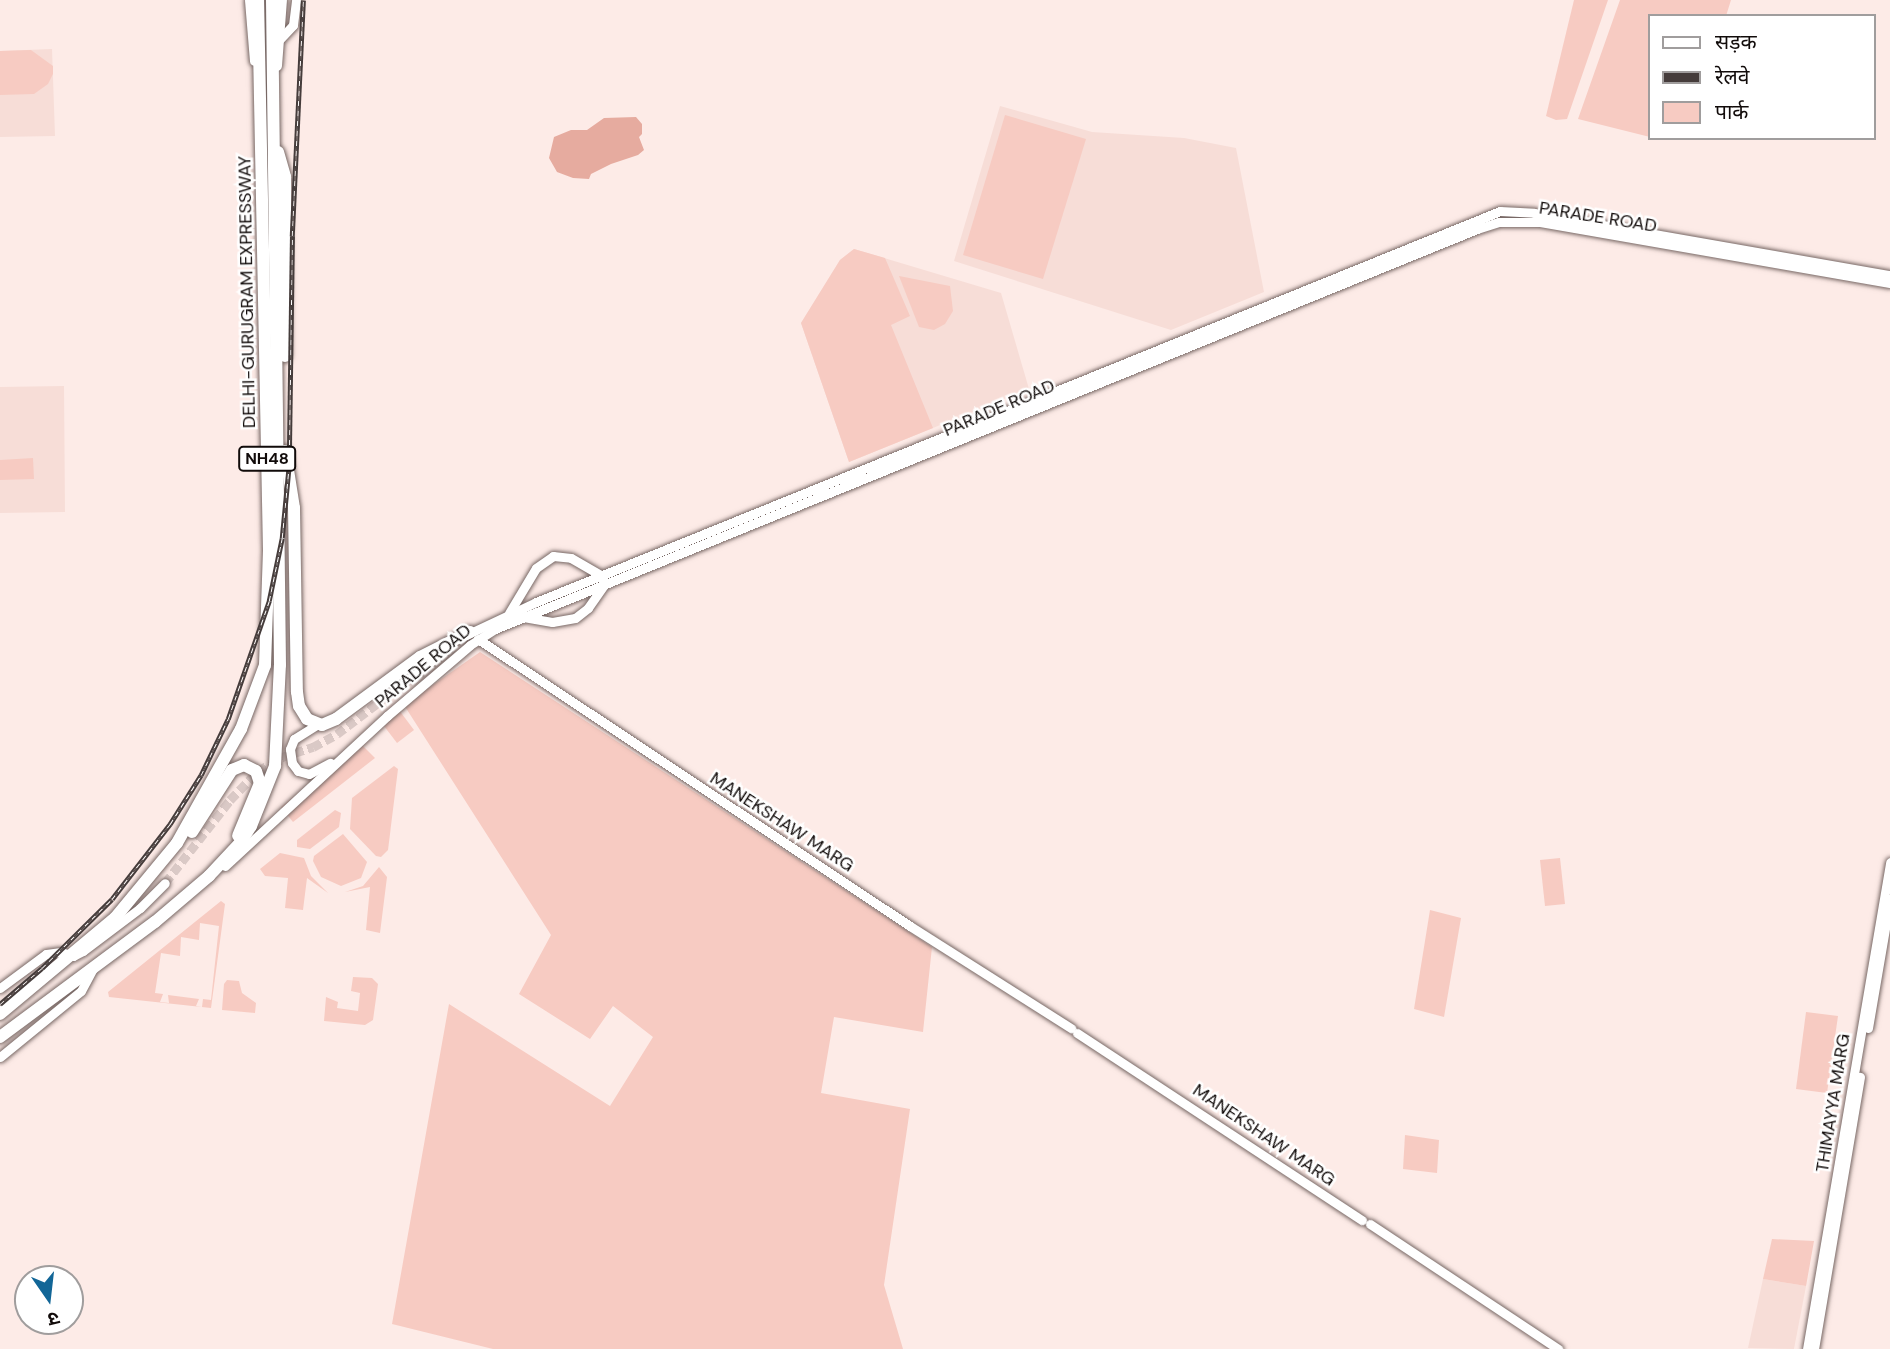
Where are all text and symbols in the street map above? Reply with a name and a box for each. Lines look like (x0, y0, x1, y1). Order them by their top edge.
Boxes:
legend (1648, 14, 1876, 140)
text: सड़क (1715, 28, 1757, 56)
text: रेलवे (1715, 63, 1750, 91)
text: पार्क (1715, 98, 1749, 126)
street label: DELHI-GURUGRAM EXPRESSWAY (234, 156, 260, 428)
street label: PARADE ROAD (1538, 197, 1658, 237)
street label: PARADE ROAD (940, 375, 1058, 441)
road number: NH48 (237, 446, 297, 472)
street label: PARADE ROAD (371, 620, 475, 712)
street label: MANEKSHAW MARG (706, 767, 858, 877)
street label: THIMAYYA MARG (1811, 1032, 1855, 1174)
street label: MANEKSHAW MARG (1189, 1079, 1339, 1191)
north arrow (14, 1265, 84, 1335)
text: उ (45, 1305, 62, 1332)

